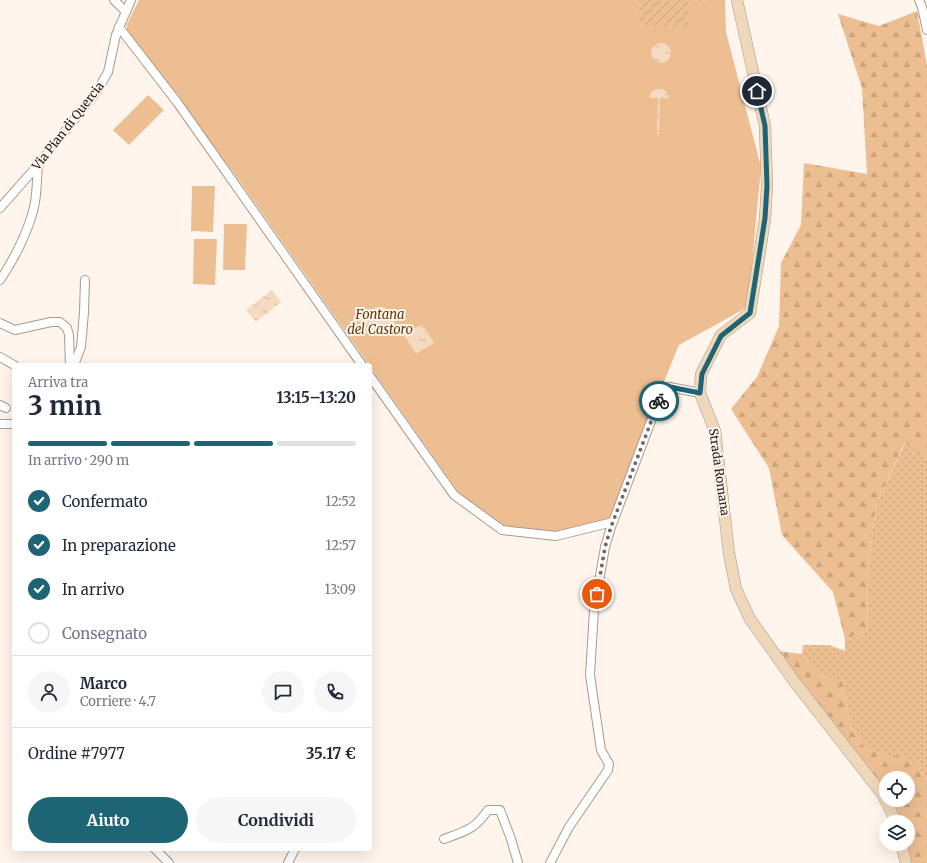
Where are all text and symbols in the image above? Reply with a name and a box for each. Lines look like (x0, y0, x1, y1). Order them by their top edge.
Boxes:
pin (740, 74, 774, 108)
street label: Via Pian di Quercia (28, 78, 107, 174)
icon: home (746, 80, 768, 102)
water label: Fontana del Castoro (347, 306, 413, 338)
text: Arriva tra (28, 374, 88, 391)
courier (639, 381, 679, 421)
text: 13:15–13:20 (276, 388, 356, 407)
text: 3 min (28, 389, 102, 422)
icon: bike (648, 390, 670, 412)
street label: Strada Romana (706, 427, 733, 517)
text: In arrivo · 290 m (28, 452, 129, 469)
icon: check (28, 490, 50, 512)
text: Confermato (62, 492, 147, 511)
text: 12:52 (325, 493, 356, 510)
icon: check (28, 534, 50, 556)
text: In preparazione (62, 536, 176, 555)
text: 12:57 (326, 537, 356, 554)
pin (580, 577, 614, 611)
icon: check (28, 578, 50, 600)
text: In arrivo (62, 580, 124, 599)
text: 13:09 (324, 581, 356, 598)
icon: bag (586, 583, 608, 605)
text: Consegnato (62, 624, 147, 643)
button: person (28, 671, 70, 713)
button: chat (262, 671, 304, 713)
button: phone (314, 671, 356, 713)
text: Marco (80, 674, 127, 693)
text: Corriere · 4.7 (80, 693, 156, 710)
text: Ordine #7977 (28, 744, 125, 763)
text: 35.17 € (306, 744, 356, 763)
map controls (879, 771, 915, 851)
button: locate (879, 771, 915, 807)
button: Aiuto (28, 797, 188, 843)
button: Condividi (196, 797, 356, 843)
button: layers (879, 815, 915, 851)

